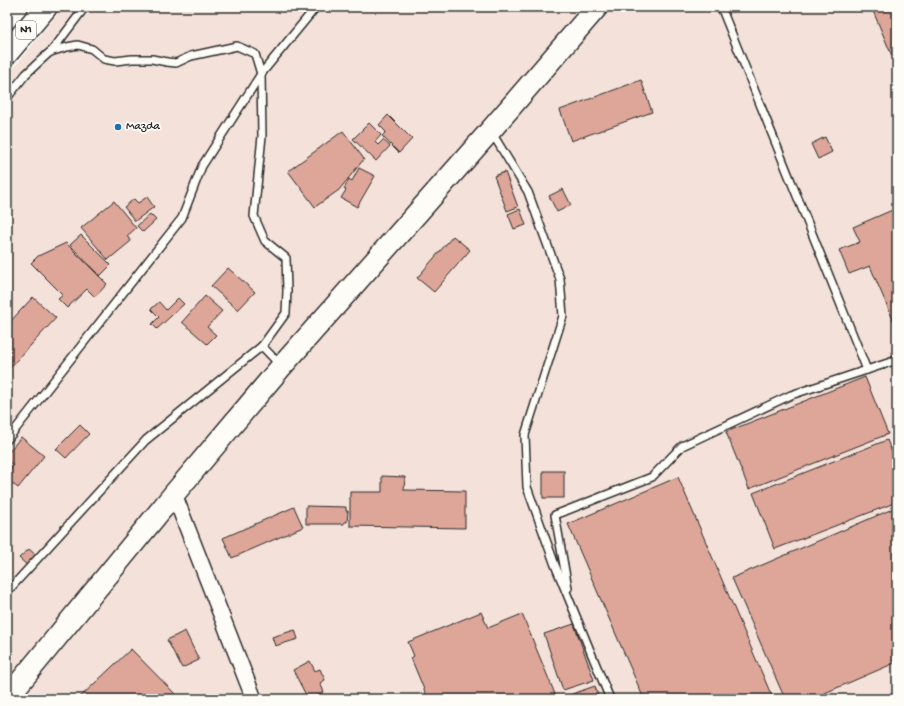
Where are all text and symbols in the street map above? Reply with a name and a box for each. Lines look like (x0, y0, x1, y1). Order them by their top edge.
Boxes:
road number: N1 (16, 21, 36, 39)
place label: Mazda (126, 120, 160, 134)
marker: Mazda (113, 122, 123, 132)

